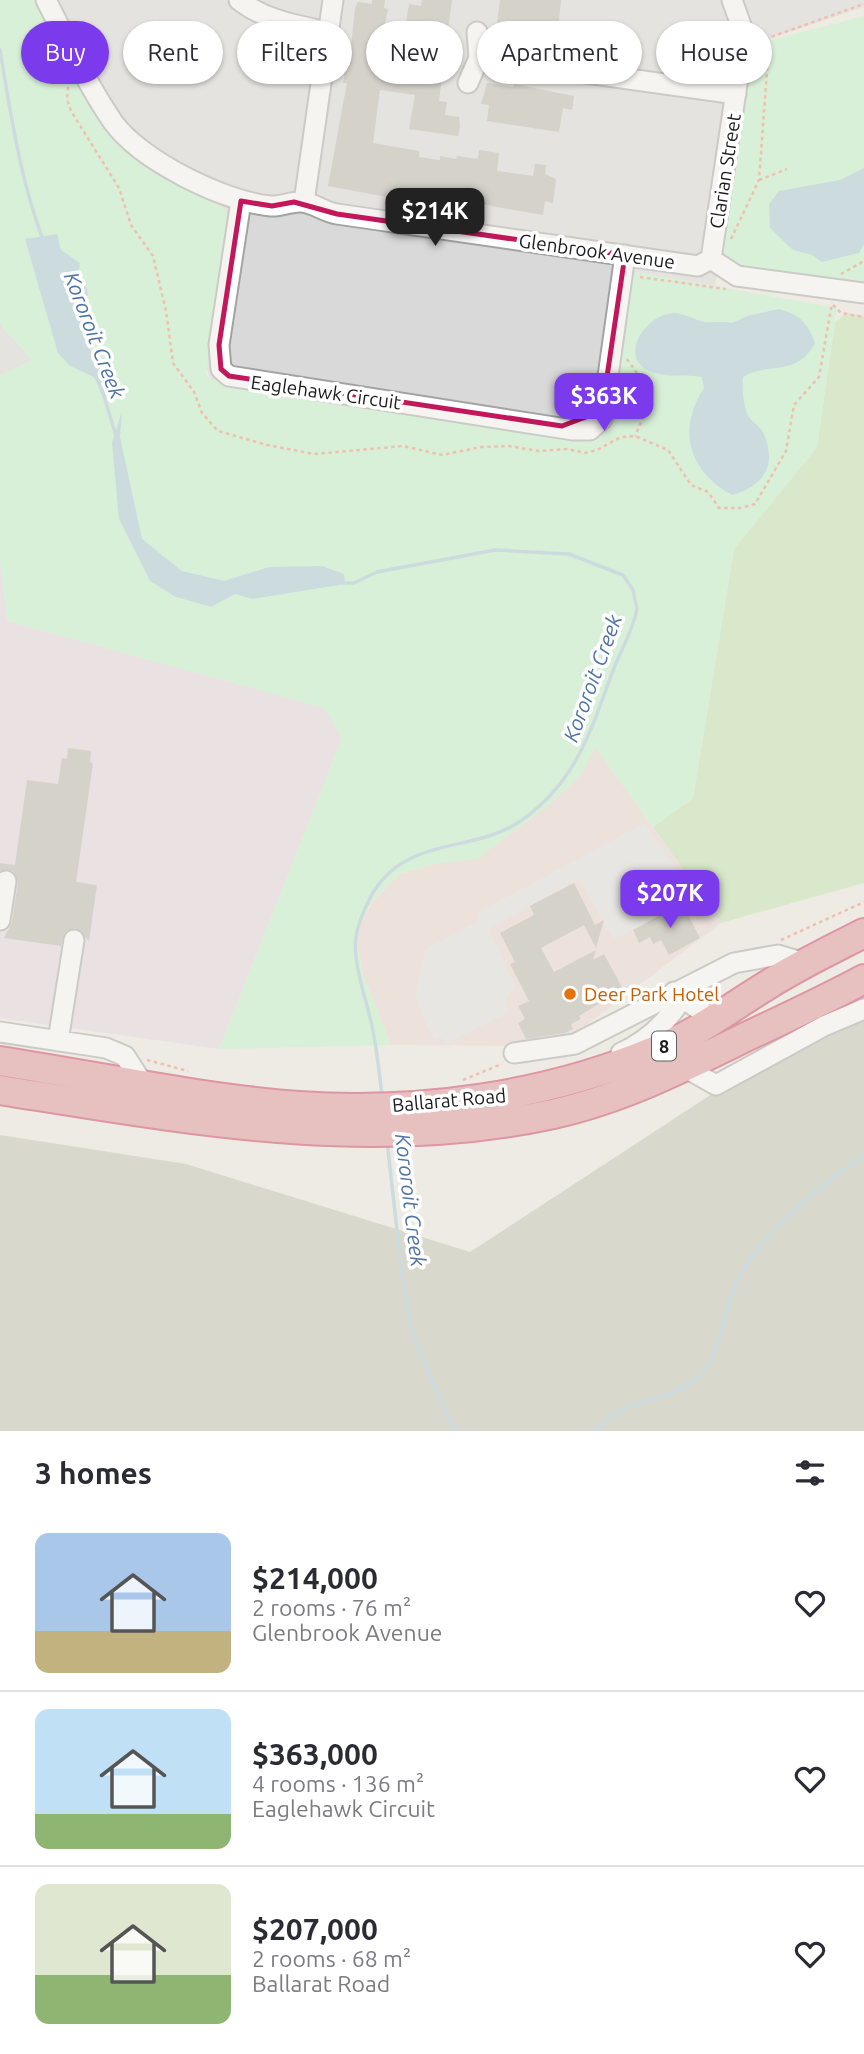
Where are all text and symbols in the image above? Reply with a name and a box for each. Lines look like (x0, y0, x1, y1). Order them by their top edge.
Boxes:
chip: Buy (21, 21, 109, 84)
chip: Rent (123, 21, 223, 84)
chip: Filters (237, 21, 352, 84)
chip: New (366, 21, 463, 84)
chip: Apartment (477, 21, 642, 84)
chip: House (656, 21, 772, 84)
street label: Clarian Street (705, 111, 745, 230)
pin: $214K (386, 188, 484, 248)
text: $214K (401, 198, 469, 223)
street label: Glenbrook Avenue (518, 229, 676, 273)
water label: Kororoit Creek (60, 268, 130, 402)
street label: Eaglehawk Circuit (250, 371, 403, 413)
pin: $363K (555, 374, 653, 433)
text: $363K (570, 383, 638, 408)
water label: Kororoit Creek (558, 611, 626, 745)
pin: $207K (621, 870, 719, 930)
text: $207K (636, 880, 704, 905)
place label: Deer Park Hotel (584, 983, 719, 1005)
marker: Deer Park Hotel (562, 986, 578, 1002)
road number: 8 (652, 1031, 676, 1060)
street label: Ballarat Road (391, 1084, 507, 1116)
water label: Kororoit Creek (391, 1132, 431, 1268)
icon: filters (791, 1454, 829, 1492)
text: 3 homes (35, 1456, 152, 1490)
icon: home (91, 1561, 175, 1645)
text: $214,000 (252, 1561, 378, 1595)
icon: heart (791, 1584, 829, 1622)
text: 2 rooms · 76 m² (252, 1595, 411, 1620)
text: Glenbrook Avenue (252, 1620, 443, 1645)
icon: home (91, 1737, 175, 1821)
text: $363,000 (252, 1737, 378, 1771)
icon: heart (791, 1760, 829, 1798)
text: 4 rooms · 136 m² (252, 1771, 424, 1796)
text: Eaglehawk Circuit (252, 1796, 435, 1821)
icon: home (91, 1912, 175, 1996)
text: $207,000 (252, 1912, 378, 1946)
icon: heart (791, 1935, 829, 1973)
text: 2 rooms · 68 m² (252, 1946, 411, 1971)
text: Ballarat Road (252, 1971, 390, 1996)

